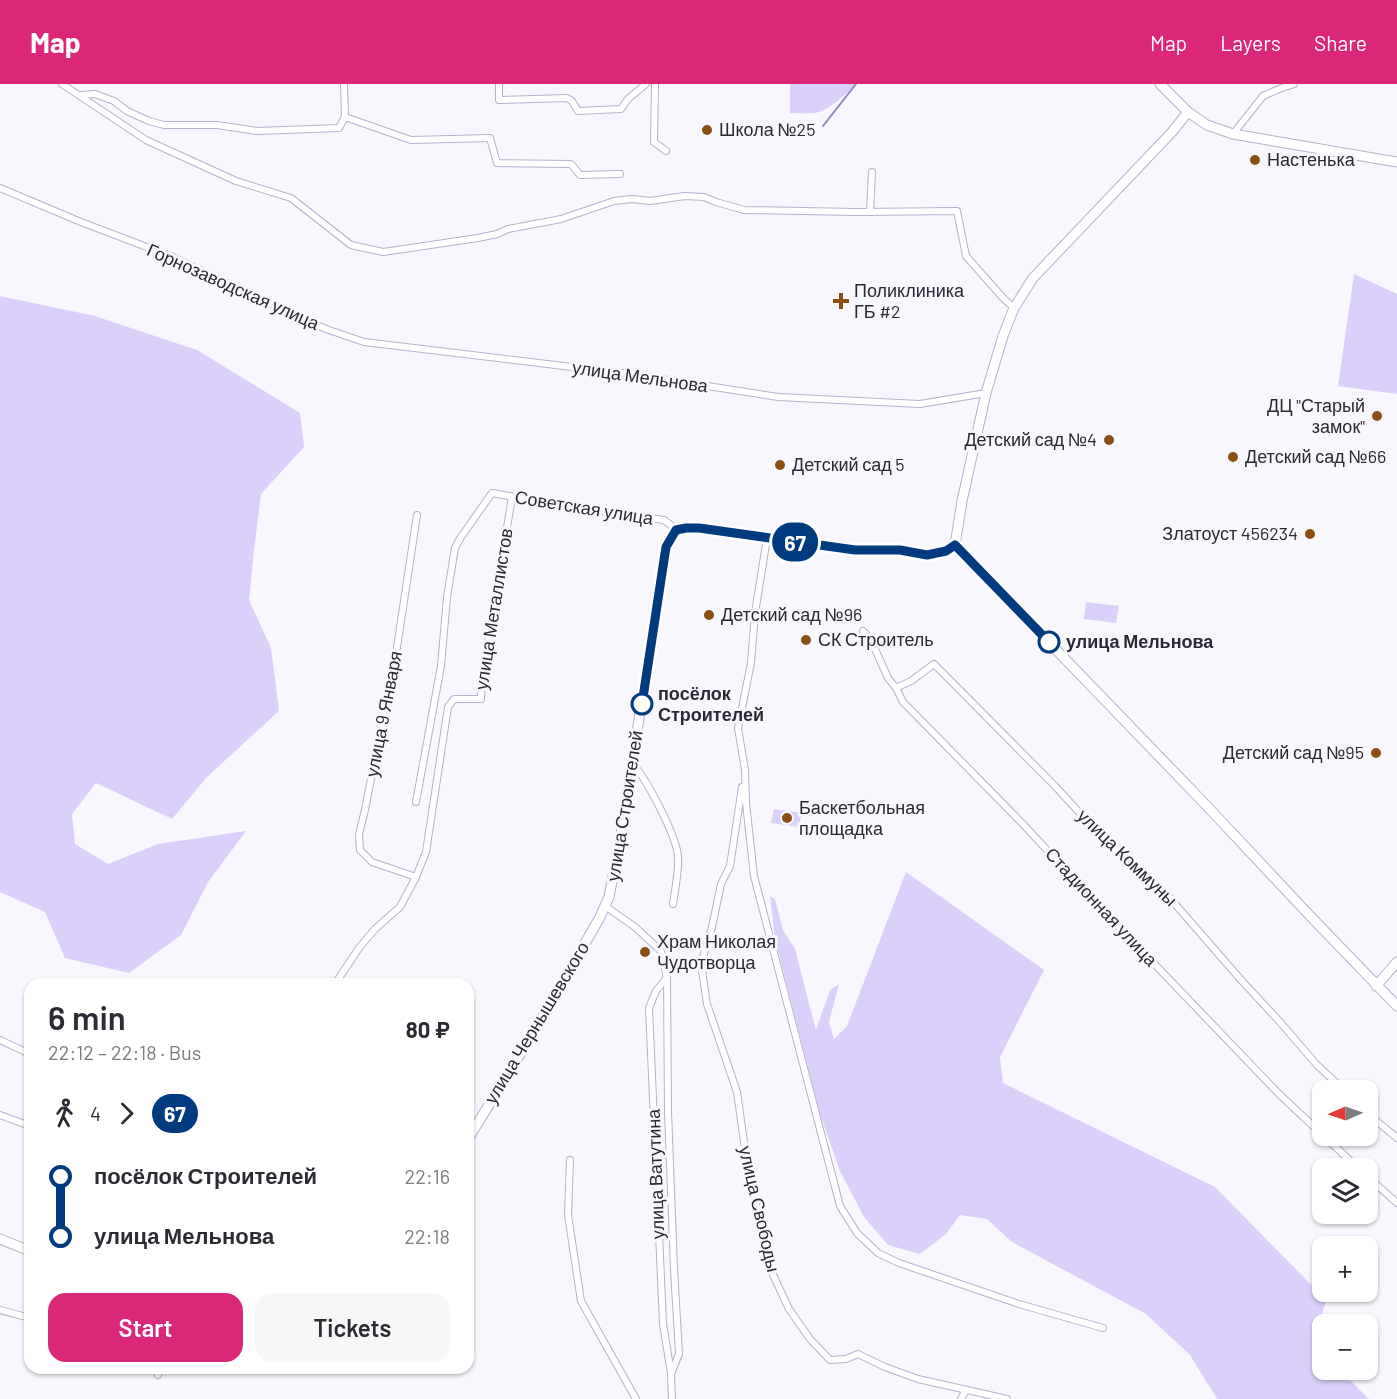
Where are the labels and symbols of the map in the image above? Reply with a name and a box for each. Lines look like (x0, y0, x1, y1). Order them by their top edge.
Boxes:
place label: Школа №25 (719, 118, 816, 140)
marker: Школа №25 (700, 123, 714, 137)
place label: Настенька (1267, 148, 1356, 170)
marker: Настенька (1248, 153, 1262, 167)
street label: Горнозаводская улица (144, 238, 324, 334)
place label: Поликлиника ГБ #2 (854, 279, 965, 322)
marker: Поликлиника ГБ #2 (832, 292, 850, 310)
street label: улица Мельнова (571, 356, 710, 397)
place label: ДЦ "Старый замок" (1267, 394, 1365, 437)
marker: ДЦ "Старый замок" (1370, 409, 1384, 423)
place label: Детский сад №4 (964, 428, 1097, 450)
marker: Детский сад №4 (1102, 433, 1116, 447)
place label: Детский сад №66 (1245, 445, 1386, 467)
marker: Детский сад №66 (1226, 450, 1240, 464)
place label: Детский сад 5 (792, 453, 905, 475)
marker: Детский сад 5 (773, 458, 787, 472)
street label: Советская улица (513, 485, 656, 529)
line badge: 67 (768, 522, 822, 562)
place label: Златоуст 456234 (1162, 522, 1298, 544)
street label: улица Металлистов (469, 526, 517, 691)
marker: Златоуст 456234 (1303, 527, 1317, 541)
place label: Детский сад №96 (721, 603, 862, 625)
marker: Детский сад №96 (702, 608, 716, 622)
place label: СК Строитель (818, 628, 934, 650)
place label: улица Мельнова (1066, 630, 1214, 652)
marker: улица Мельнова (1038, 631, 1060, 653)
marker: СК Строитель (799, 633, 813, 647)
street label: улица 9 Января (360, 649, 406, 779)
place label: посёлок Строителей (658, 682, 764, 725)
marker: посёлок Строителей (631, 693, 653, 715)
street label: улица Строителей (601, 729, 647, 883)
place label: Детский сад №95 (1223, 741, 1364, 763)
marker: Детский сад №95 (1369, 746, 1383, 760)
place label: Баскетбольная площадка (799, 796, 925, 839)
street label: улица Коммуны (1073, 804, 1182, 910)
marker: Баскетбольная площадка (780, 811, 794, 825)
street label: Стадионная улица (1041, 842, 1163, 971)
place label: Храм Николая Чудотворца (657, 930, 776, 973)
street label: улица Чернышевского (479, 938, 593, 1107)
marker: Храм Николая Чудотворца (638, 945, 652, 959)
north arrow (1312, 1080, 1378, 1146)
street label: улица Ватутина (642, 1108, 668, 1240)
street label: улица Свободы (735, 1144, 785, 1274)

